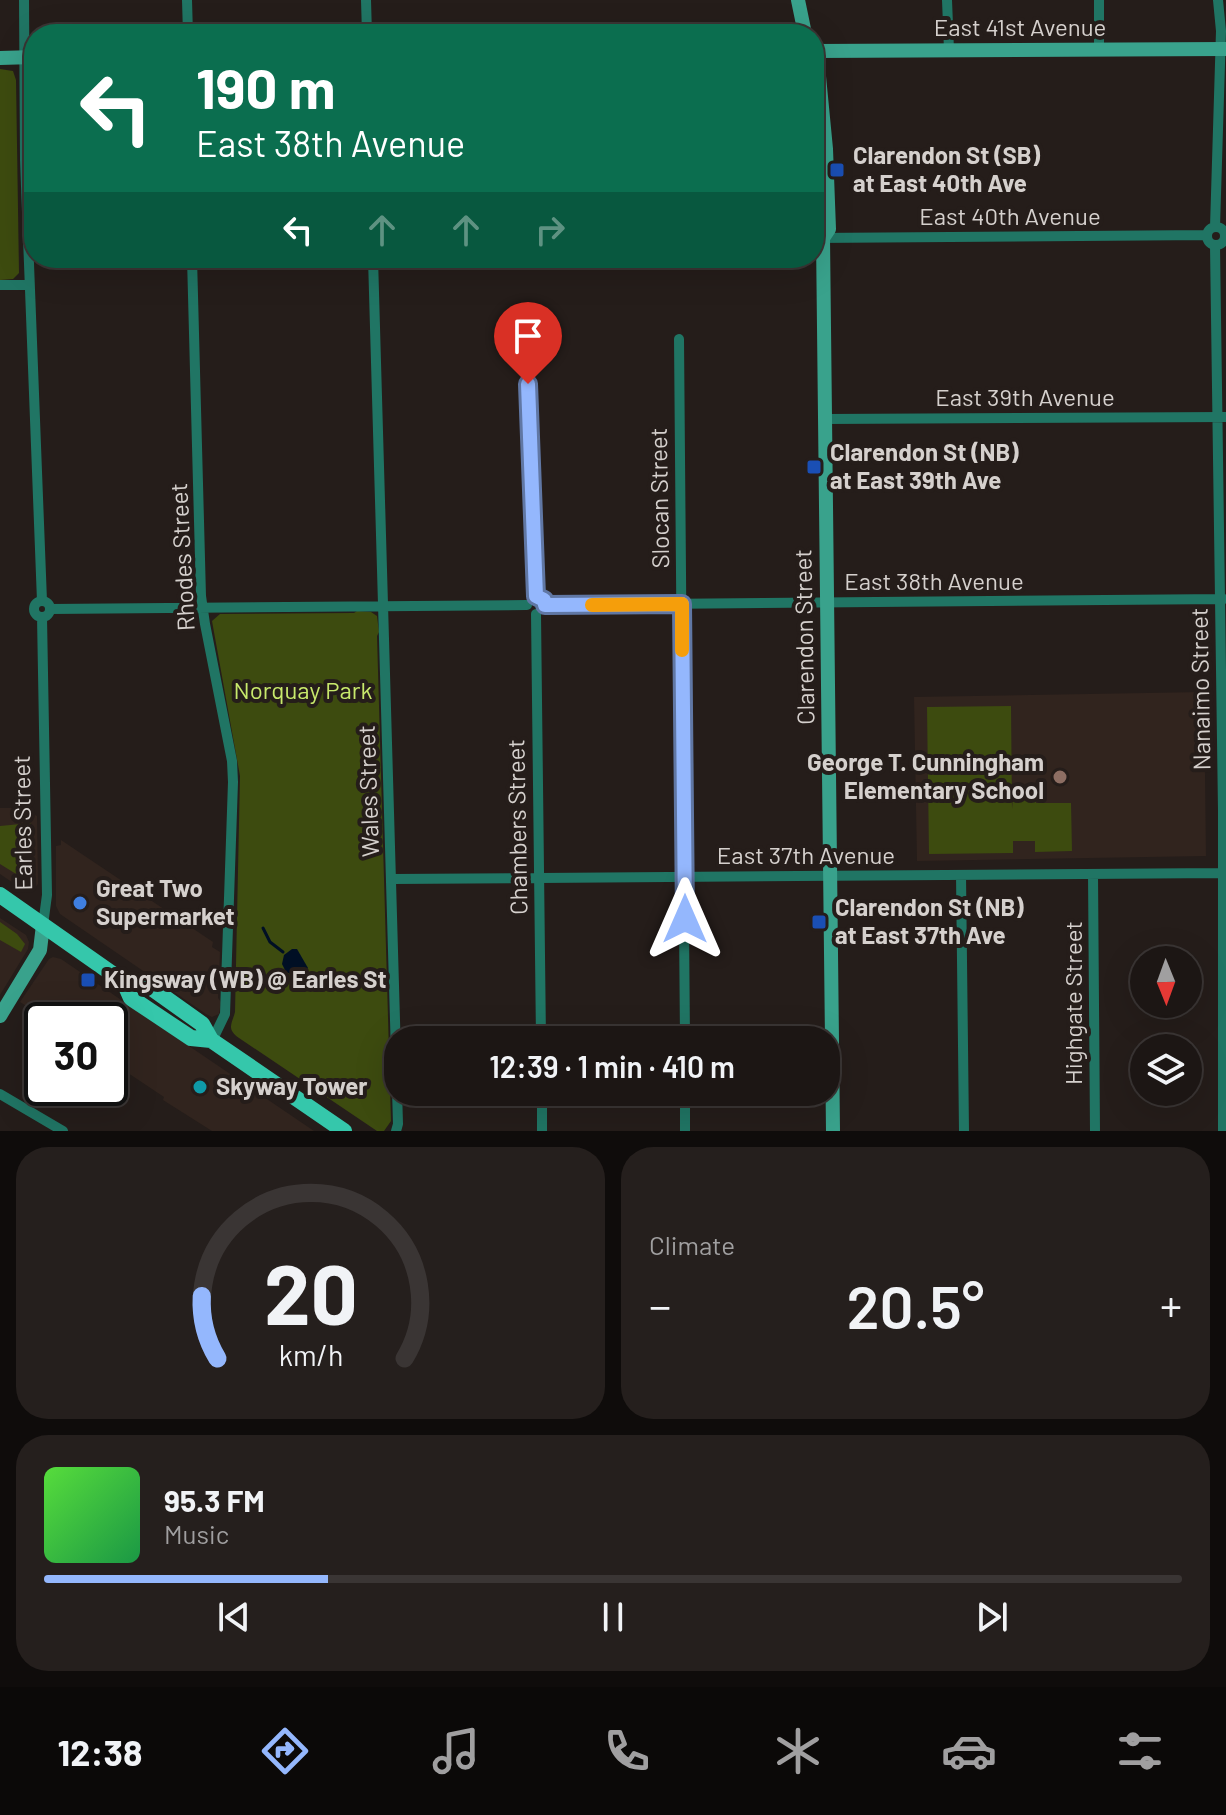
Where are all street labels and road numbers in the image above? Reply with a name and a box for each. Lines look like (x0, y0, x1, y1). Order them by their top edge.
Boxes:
street label: East 41st Avenue (934, 12, 1106, 41)
street label: East 40th Avenue (919, 201, 1101, 230)
street label: East 39th Avenue (935, 382, 1115, 411)
street label: Slocan Street (643, 427, 674, 569)
street label: Rhodes Street (163, 482, 200, 632)
street label: Clarendon Street (787, 549, 820, 725)
street label: East 38th Avenue (844, 566, 1024, 595)
street label: Nanaimo Street (1184, 607, 1215, 771)
street label: Wales Street (351, 725, 384, 858)
street label: Chambers Street (500, 739, 533, 915)
street label: Earles Street (6, 755, 37, 891)
street label: East 37th Avenue (717, 840, 895, 869)
street label: Highgate Street (1058, 921, 1087, 1085)

